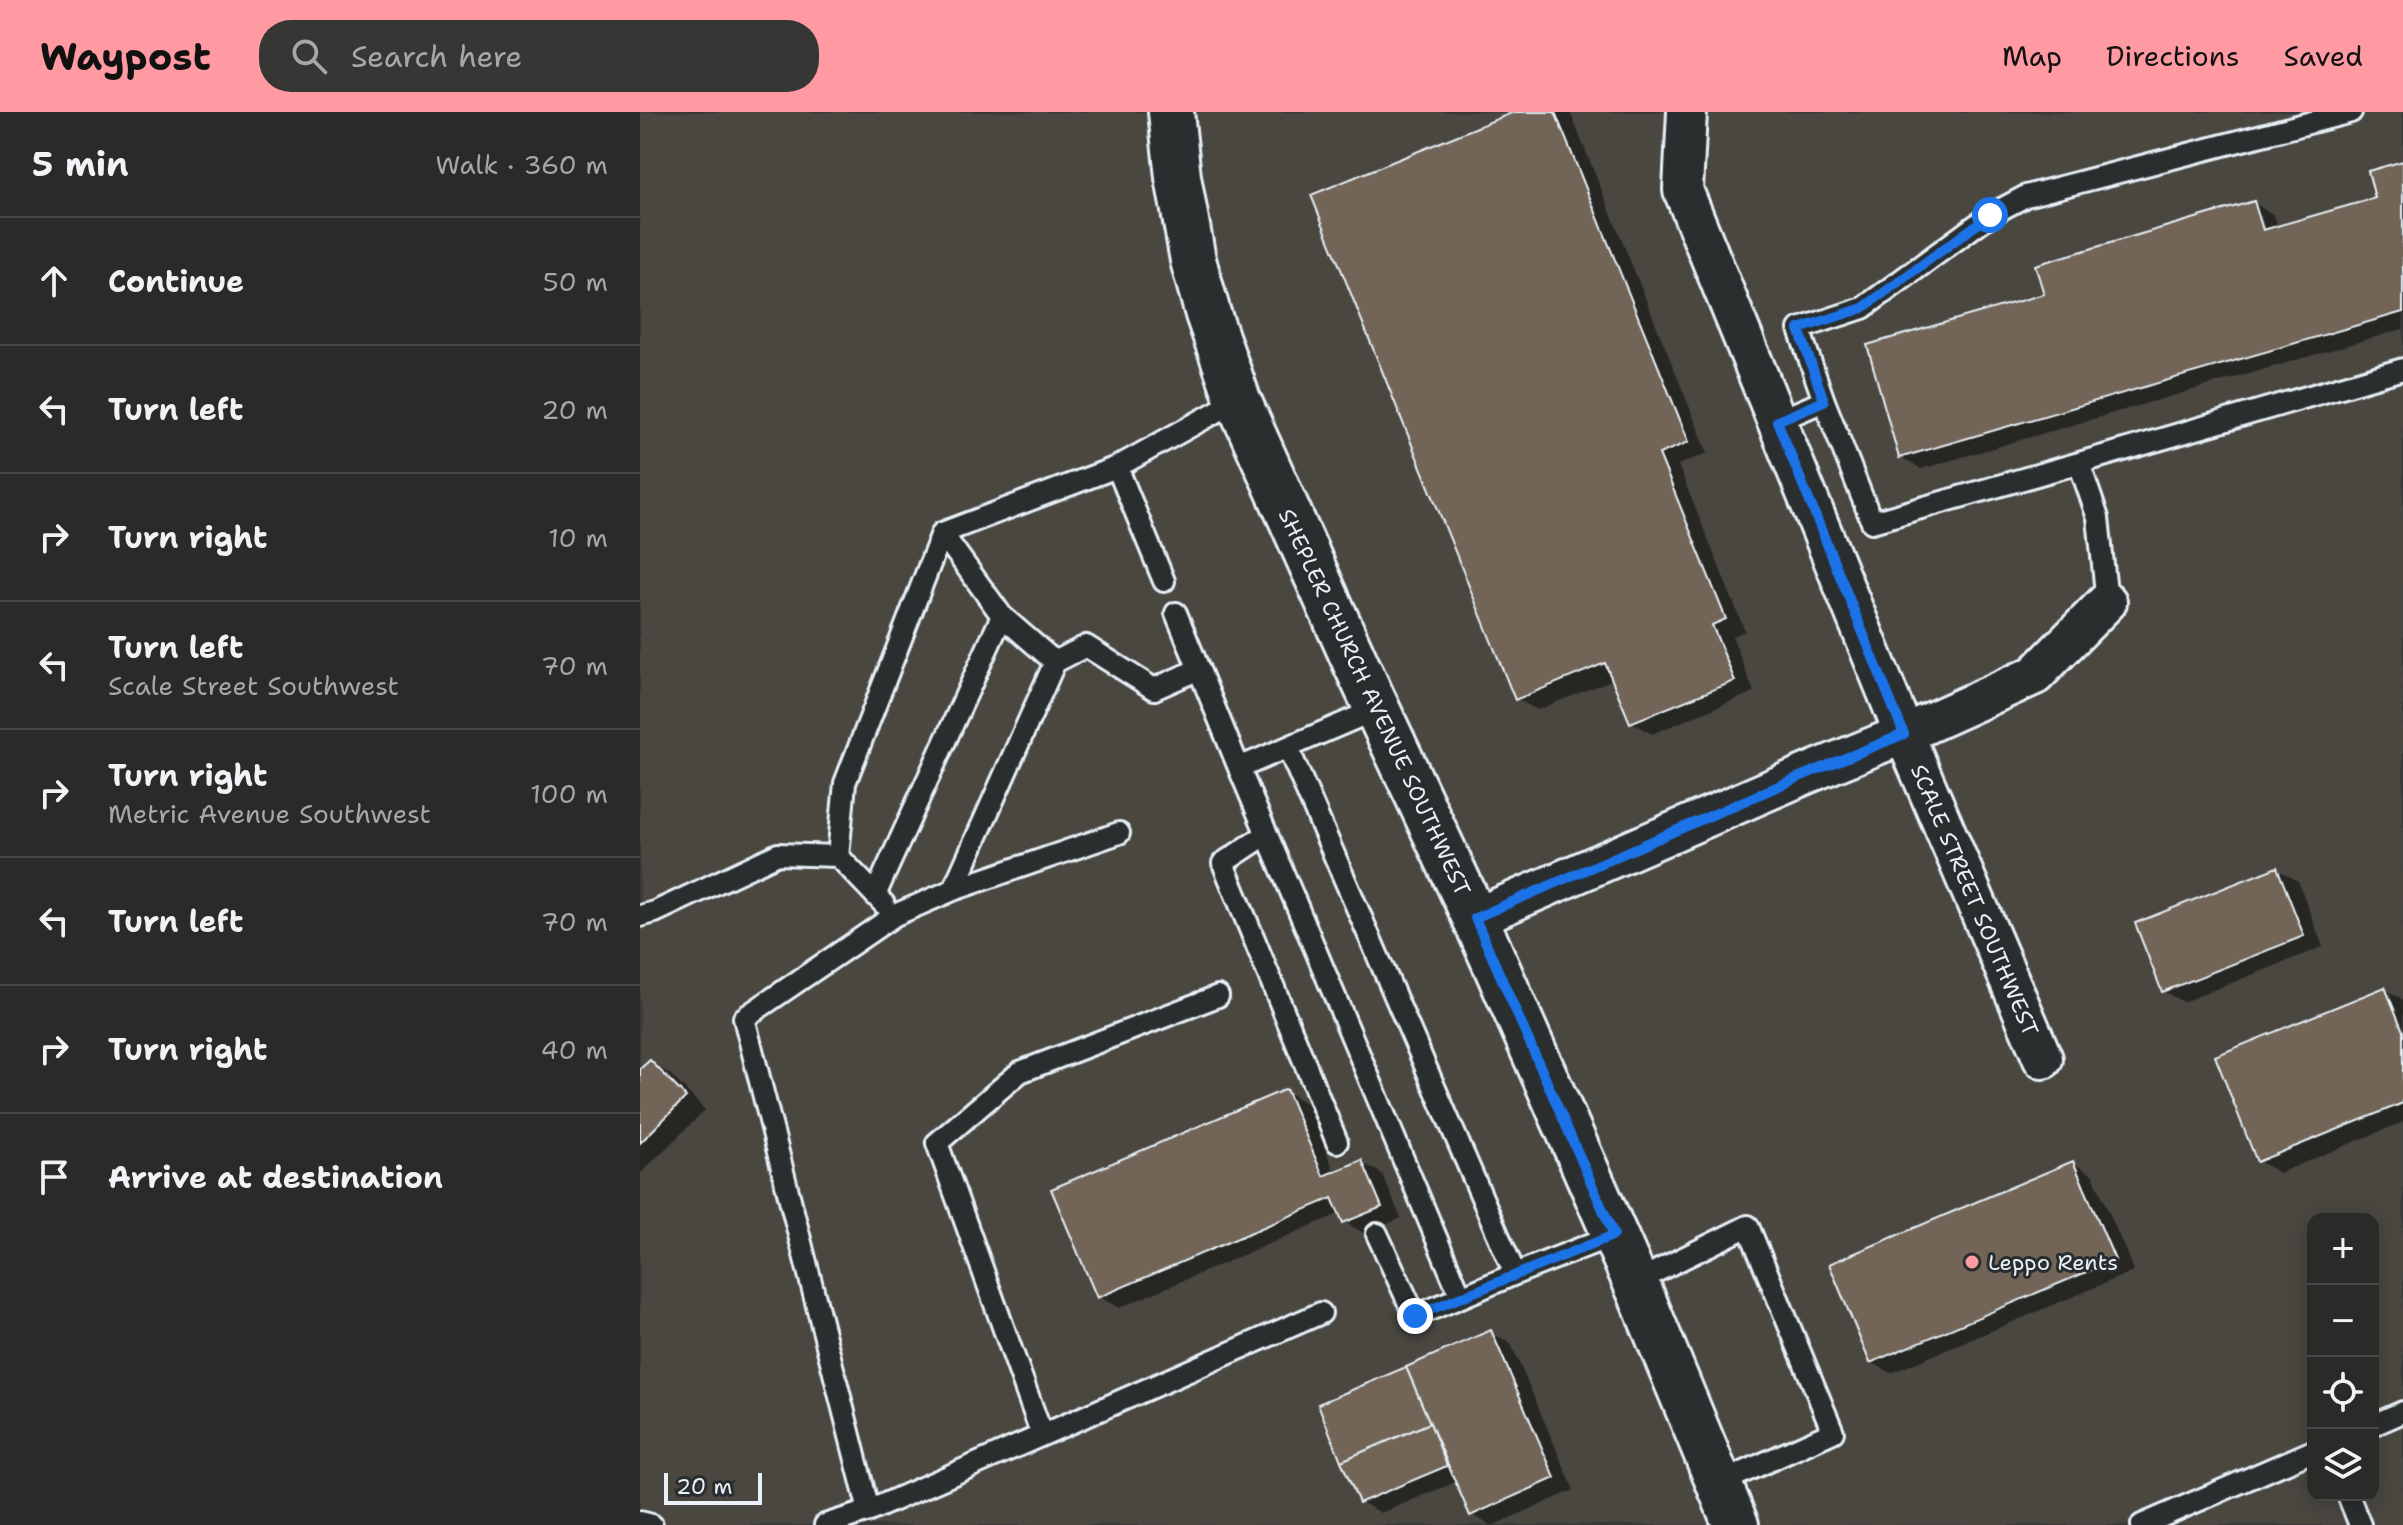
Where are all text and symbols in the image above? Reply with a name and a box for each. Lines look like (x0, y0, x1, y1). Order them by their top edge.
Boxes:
search box (259, 20, 819, 92)
text: Waypost (40, 31, 211, 82)
icon: search (287, 34, 331, 78)
text: Search here (351, 36, 522, 77)
text: Map (2002, 37, 2062, 75)
text: Directions (2106, 37, 2240, 75)
text: Saved (2284, 37, 2363, 75)
text: 5 min (32, 141, 129, 187)
text: Walk · 360 m (436, 147, 608, 182)
route start (1972, 197, 2008, 233)
icon: ahead (32, 259, 76, 303)
text: Continue (108, 261, 244, 302)
text: 50 m (543, 264, 608, 299)
icon: left (32, 387, 76, 431)
text: Turn left (108, 389, 243, 430)
text: 20 m (541, 392, 608, 427)
street label: SHEPLER CHURCH AVENUE SOUTHWEST (1272, 504, 1477, 901)
icon: right (32, 515, 76, 559)
text: Turn right (108, 517, 267, 558)
text: 10 m (548, 520, 608, 555)
text: Turn left (108, 627, 243, 668)
icon: left (32, 643, 76, 687)
text: 70 m (541, 648, 608, 683)
text: Scale Street Southwest (108, 668, 399, 703)
text: Turn right (108, 755, 267, 796)
street label: SCALE STREET SOUTHWEST (1904, 760, 2045, 1041)
icon: right (32, 771, 76, 815)
text: 100 m (530, 776, 608, 811)
text: Metric Avenue Southwest (108, 796, 431, 831)
icon: left (32, 899, 76, 943)
text: Turn left (108, 901, 243, 942)
text: 70 m (541, 904, 608, 939)
icon: right (32, 1027, 76, 1071)
text: Turn right (108, 1029, 267, 1070)
text: 40 m (541, 1032, 608, 1067)
icon: arrive (32, 1155, 76, 1199)
text: Arrive at destination (108, 1157, 443, 1198)
map controls (2307, 1213, 2379, 1501)
button: + (2307, 1213, 2379, 1285)
place label: Leppo Rents (1988, 1248, 2118, 1277)
marker: Leppo Rents (1963, 1253, 1981, 1271)
button: − (2307, 1285, 2379, 1357)
route end (1397, 1298, 1433, 1334)
button: locate (2307, 1357, 2379, 1429)
button: layers (2307, 1429, 2379, 1501)
scale bar (664, 1469, 762, 1505)
text: 20 m (676, 1472, 733, 1501)

